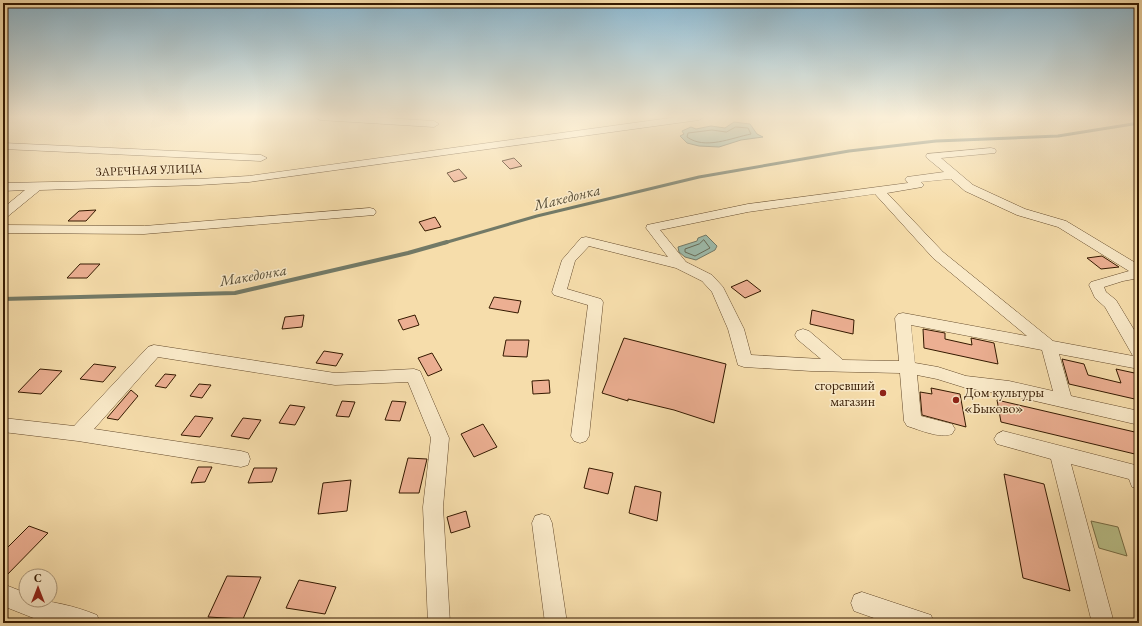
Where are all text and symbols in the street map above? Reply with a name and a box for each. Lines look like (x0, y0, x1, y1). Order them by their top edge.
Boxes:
street label: ЗАРЕЧНАЯ УЛИЦА (95, 160, 203, 180)
water label: Македонка (531, 180, 602, 215)
water label: Македонка (217, 260, 288, 290)
place label: сгоревший магазин (814, 376, 876, 410)
place label: Дом культуры «Быково» (964, 383, 1045, 417)
marker: сгоревший магазин (878, 388, 888, 398)
marker: Дом культуры «Быково» (951, 395, 961, 405)
north arrow (18, 568, 58, 608)
text: С (34, 571, 42, 585)

